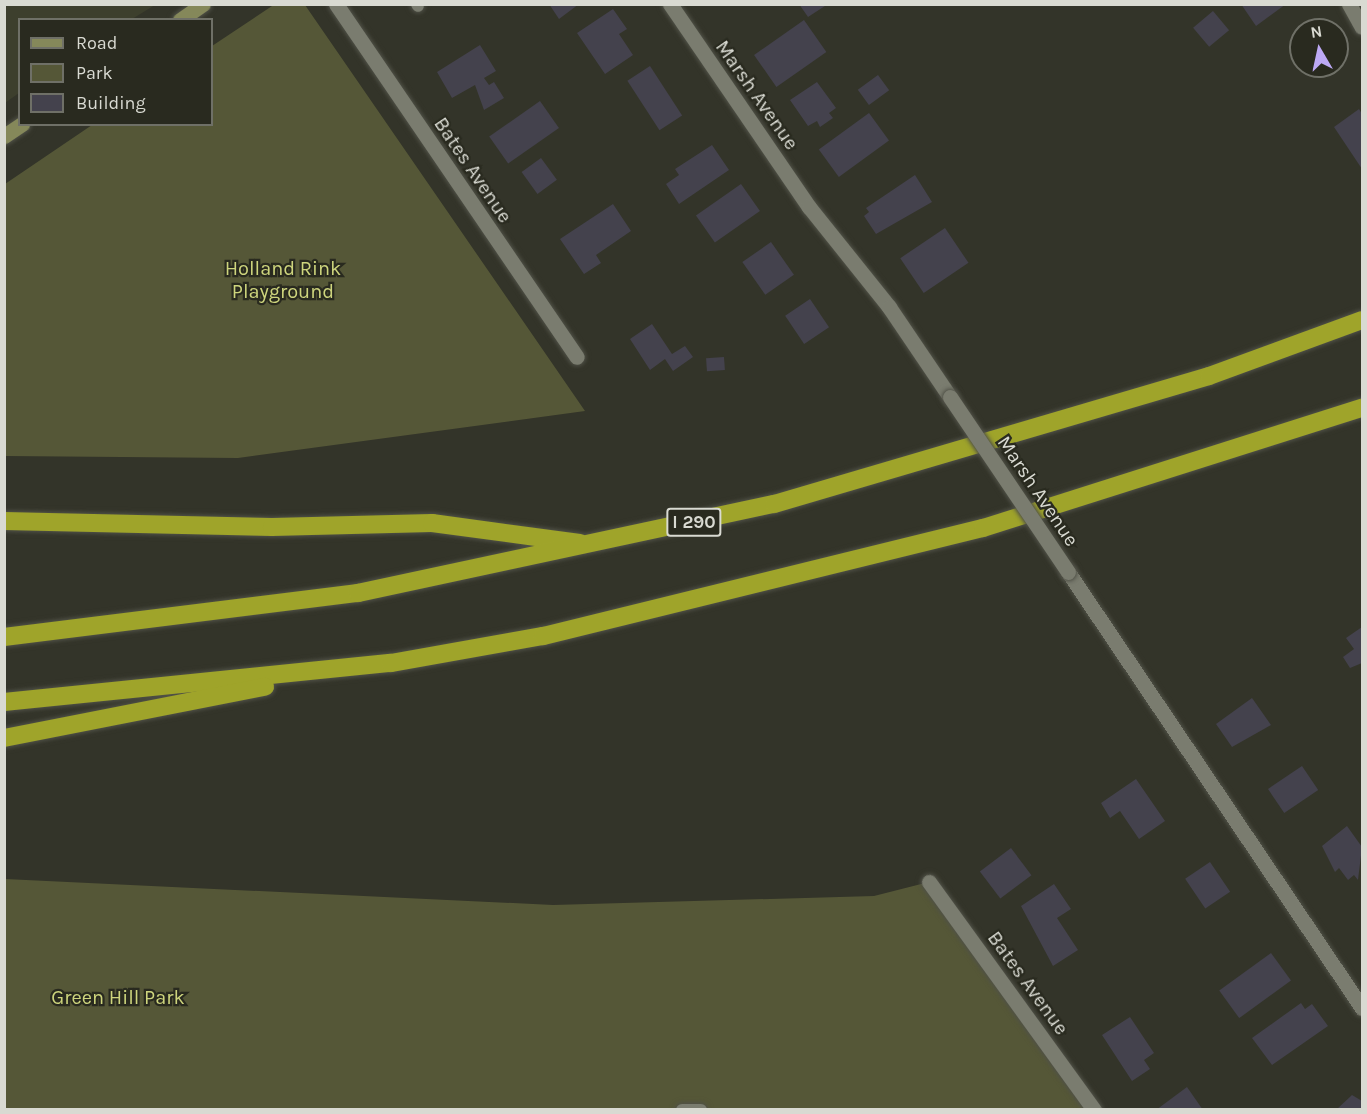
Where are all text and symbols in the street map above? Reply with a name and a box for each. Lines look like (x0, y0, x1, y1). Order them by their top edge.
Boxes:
legend (18, 18, 213, 126)
north arrow (1289, 18, 1349, 78)
text: N (1309, 21, 1324, 42)
text: Road (76, 32, 117, 54)
street label: Marsh Avenue (710, 36, 804, 154)
text: Park (76, 62, 113, 84)
text: Building (76, 92, 146, 114)
street label: Bates Avenue (429, 113, 517, 227)
park label: Holland Rink Playground (225, 256, 341, 303)
street label: Marsh Avenue (992, 431, 1084, 551)
road number: I 290 (666, 507, 722, 537)
street label: Bates Avenue (982, 926, 1074, 1040)
park label: Green Hill Park (51, 985, 185, 1009)

